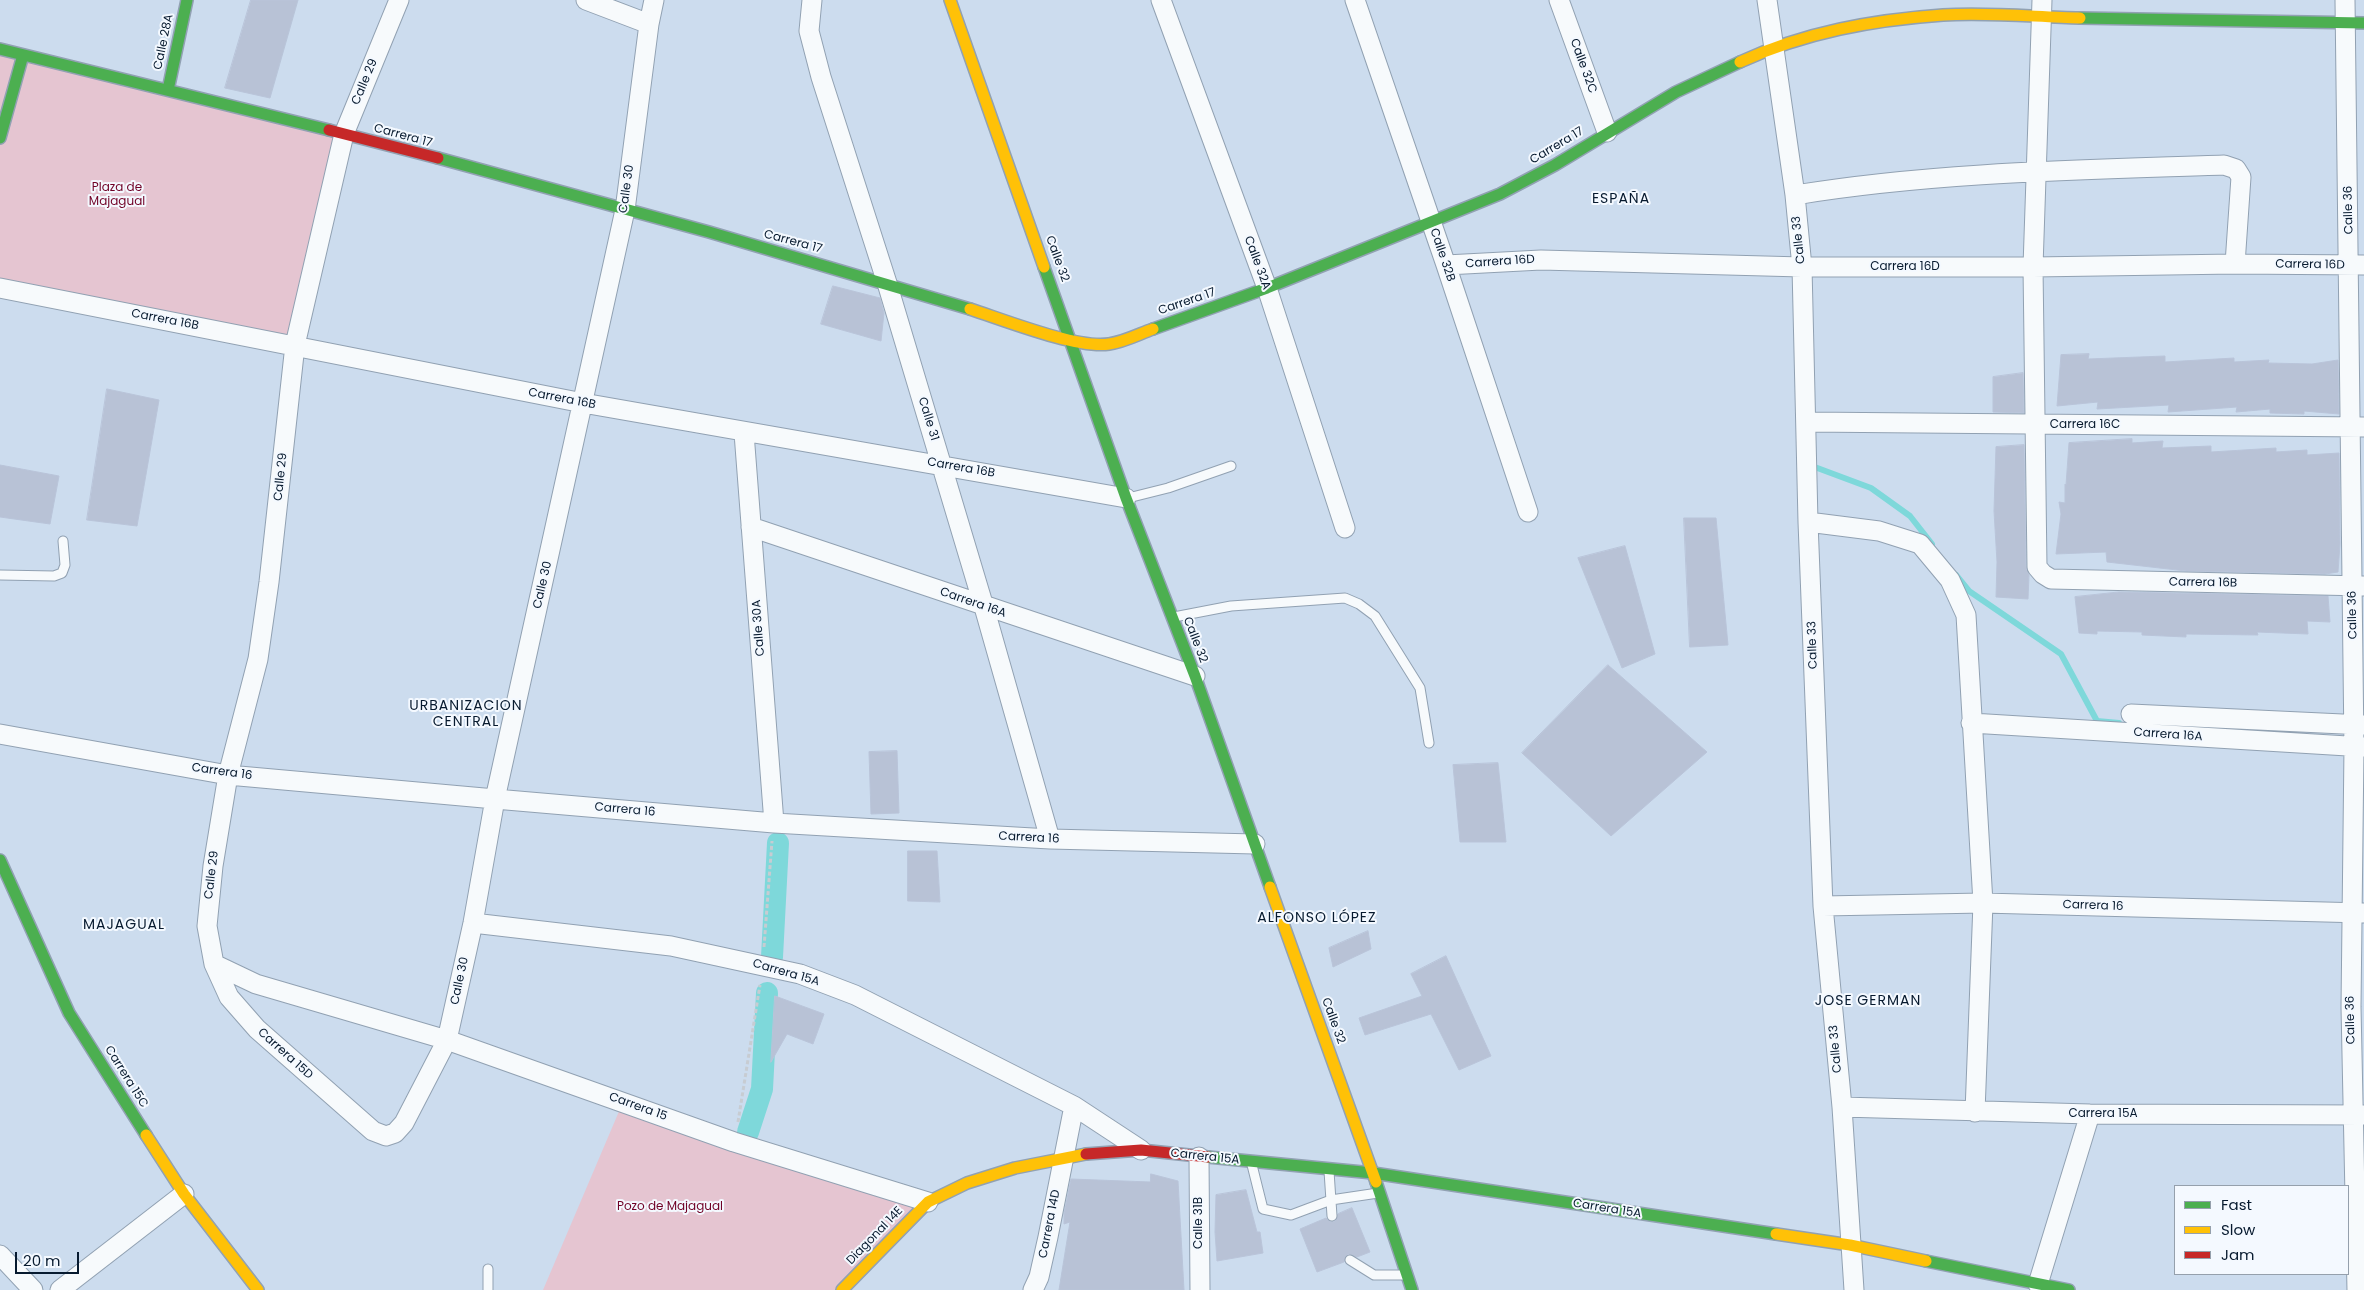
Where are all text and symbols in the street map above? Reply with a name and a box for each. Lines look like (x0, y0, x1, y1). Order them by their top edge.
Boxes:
street label: Calle 28A (151, 13, 177, 71)
street label: Calle 32C (1566, 37, 1600, 95)
street label: Calle 29 (349, 57, 381, 107)
street label: Carrera 17 (372, 121, 434, 151)
street label: Carrera 17 (1528, 124, 1586, 168)
street label: Calle 30 (616, 164, 638, 214)
park label: Plaza de Majagual (89, 181, 145, 209)
street label: Calle 36 (2341, 186, 2357, 234)
district label: ESPAÑA (1591, 191, 1651, 207)
street label: Calle 33 (1789, 215, 1809, 265)
street label: Carrera 17 (762, 227, 824, 257)
street label: Calle 32B (1426, 227, 1458, 283)
street label: Calle 32 (1042, 234, 1072, 284)
street label: Calle 32A (1241, 234, 1273, 292)
street label: Carrera 16D (1465, 252, 1535, 272)
street label: Carrera 16D (2275, 257, 2345, 273)
street label: Carrera 16D (1870, 260, 1940, 274)
street label: Carrera 17 (1156, 285, 1218, 319)
street label: Carrera 16B (130, 306, 200, 334)
street label: Carrera 16B (527, 385, 597, 413)
street label: Calle 31 (915, 395, 941, 443)
street label: Carrera 16C (2050, 418, 2120, 432)
street label: Calle 29 (271, 452, 291, 502)
street label: Carrera 16B (926, 455, 996, 481)
street label: Calle 30 (531, 560, 555, 610)
street label: Carrera 16B (2169, 575, 2237, 591)
street label: Carrera 16A (938, 585, 1008, 621)
street label: Calle 36 (2345, 591, 2361, 639)
street label: Calle 30A (750, 599, 768, 657)
street label: Calle 32 (1180, 615, 1210, 665)
street label: Calle 33 (1805, 621, 1821, 669)
district label: URBANIZACION CENTRAL (408, 698, 524, 730)
street label: Carrera 16A (2133, 725, 2203, 745)
street label: Carrera 16 (191, 761, 253, 783)
street label: Carrera 16 (594, 800, 656, 820)
street label: Carrera 16 (998, 829, 1060, 847)
street label: Calle 29 (202, 850, 222, 900)
street label: Carrera 16 (2062, 898, 2124, 914)
district label: ALFONSO LÓPEZ (1256, 910, 1378, 926)
district label: MAJAGUAL (82, 917, 166, 933)
street label: Calle 30 (448, 956, 472, 1006)
street label: Carrera 15A (751, 957, 821, 989)
district label: JOSE GERMAN (1813, 993, 1923, 1009)
street label: Calle 32 (1318, 996, 1348, 1046)
street label: Calle 36 (2343, 996, 2359, 1044)
street label: Calle 33 (1827, 1024, 1845, 1074)
street label: Carrera 15D (254, 1025, 316, 1083)
street label: Carrera 15C (101, 1043, 151, 1111)
street label: Carrera 15 (607, 1090, 669, 1124)
street label: Carrera 15A (2068, 1107, 2138, 1121)
street label: Carrera 15A (1170, 1146, 1240, 1168)
legend (2174, 1185, 2349, 1275)
street label: Carrera 14D (1036, 1189, 1064, 1259)
text: Fast (2221, 1194, 2252, 1215)
street label: Carrera 15A (1572, 1196, 1642, 1222)
street label: Calle 31B (1192, 1197, 1206, 1249)
park label: Pozo de Majagual (617, 1200, 723, 1214)
street label: Diagonal 14E (844, 1204, 906, 1268)
text: Slow (2221, 1219, 2255, 1240)
scale bar (18, 1242, 81, 1274)
text: Jam (2221, 1244, 2255, 1265)
text: 20 m (23, 1250, 61, 1271)

